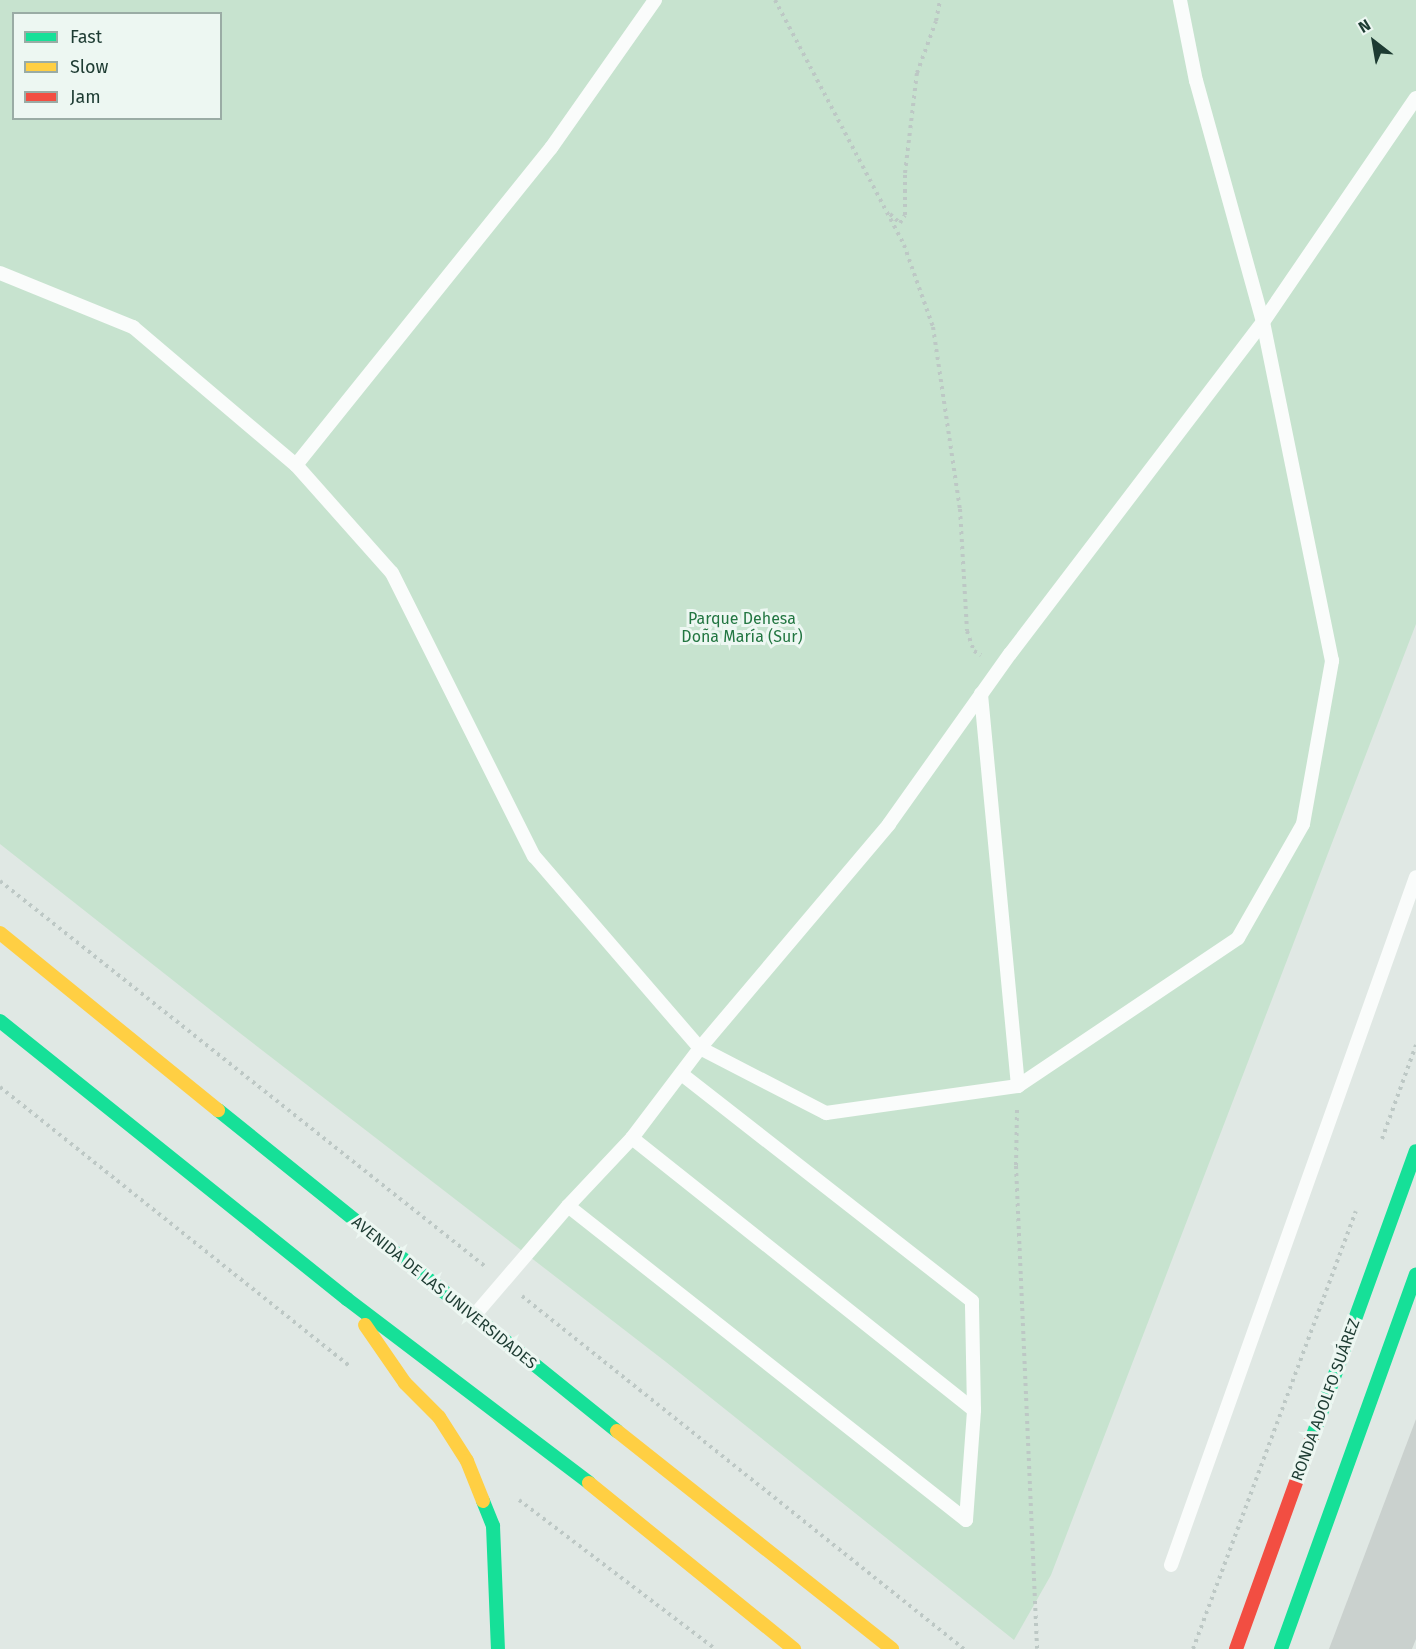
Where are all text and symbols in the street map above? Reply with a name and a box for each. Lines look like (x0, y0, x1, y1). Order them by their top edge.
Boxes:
legend (12, 12, 222, 120)
north arrow (1344, 12, 1404, 72)
text: N (1355, 15, 1374, 37)
text: Fast (70, 26, 102, 48)
text: Slow (70, 56, 108, 78)
text: Jam (70, 86, 101, 108)
park label: Parque Dehesa Doña María (Sur) (681, 609, 803, 647)
street label: AVENIDA DE LAS UNIVERSIDADES (348, 1212, 540, 1374)
street label: RONDA ADOLFO SUÁREZ (1288, 1316, 1364, 1484)

